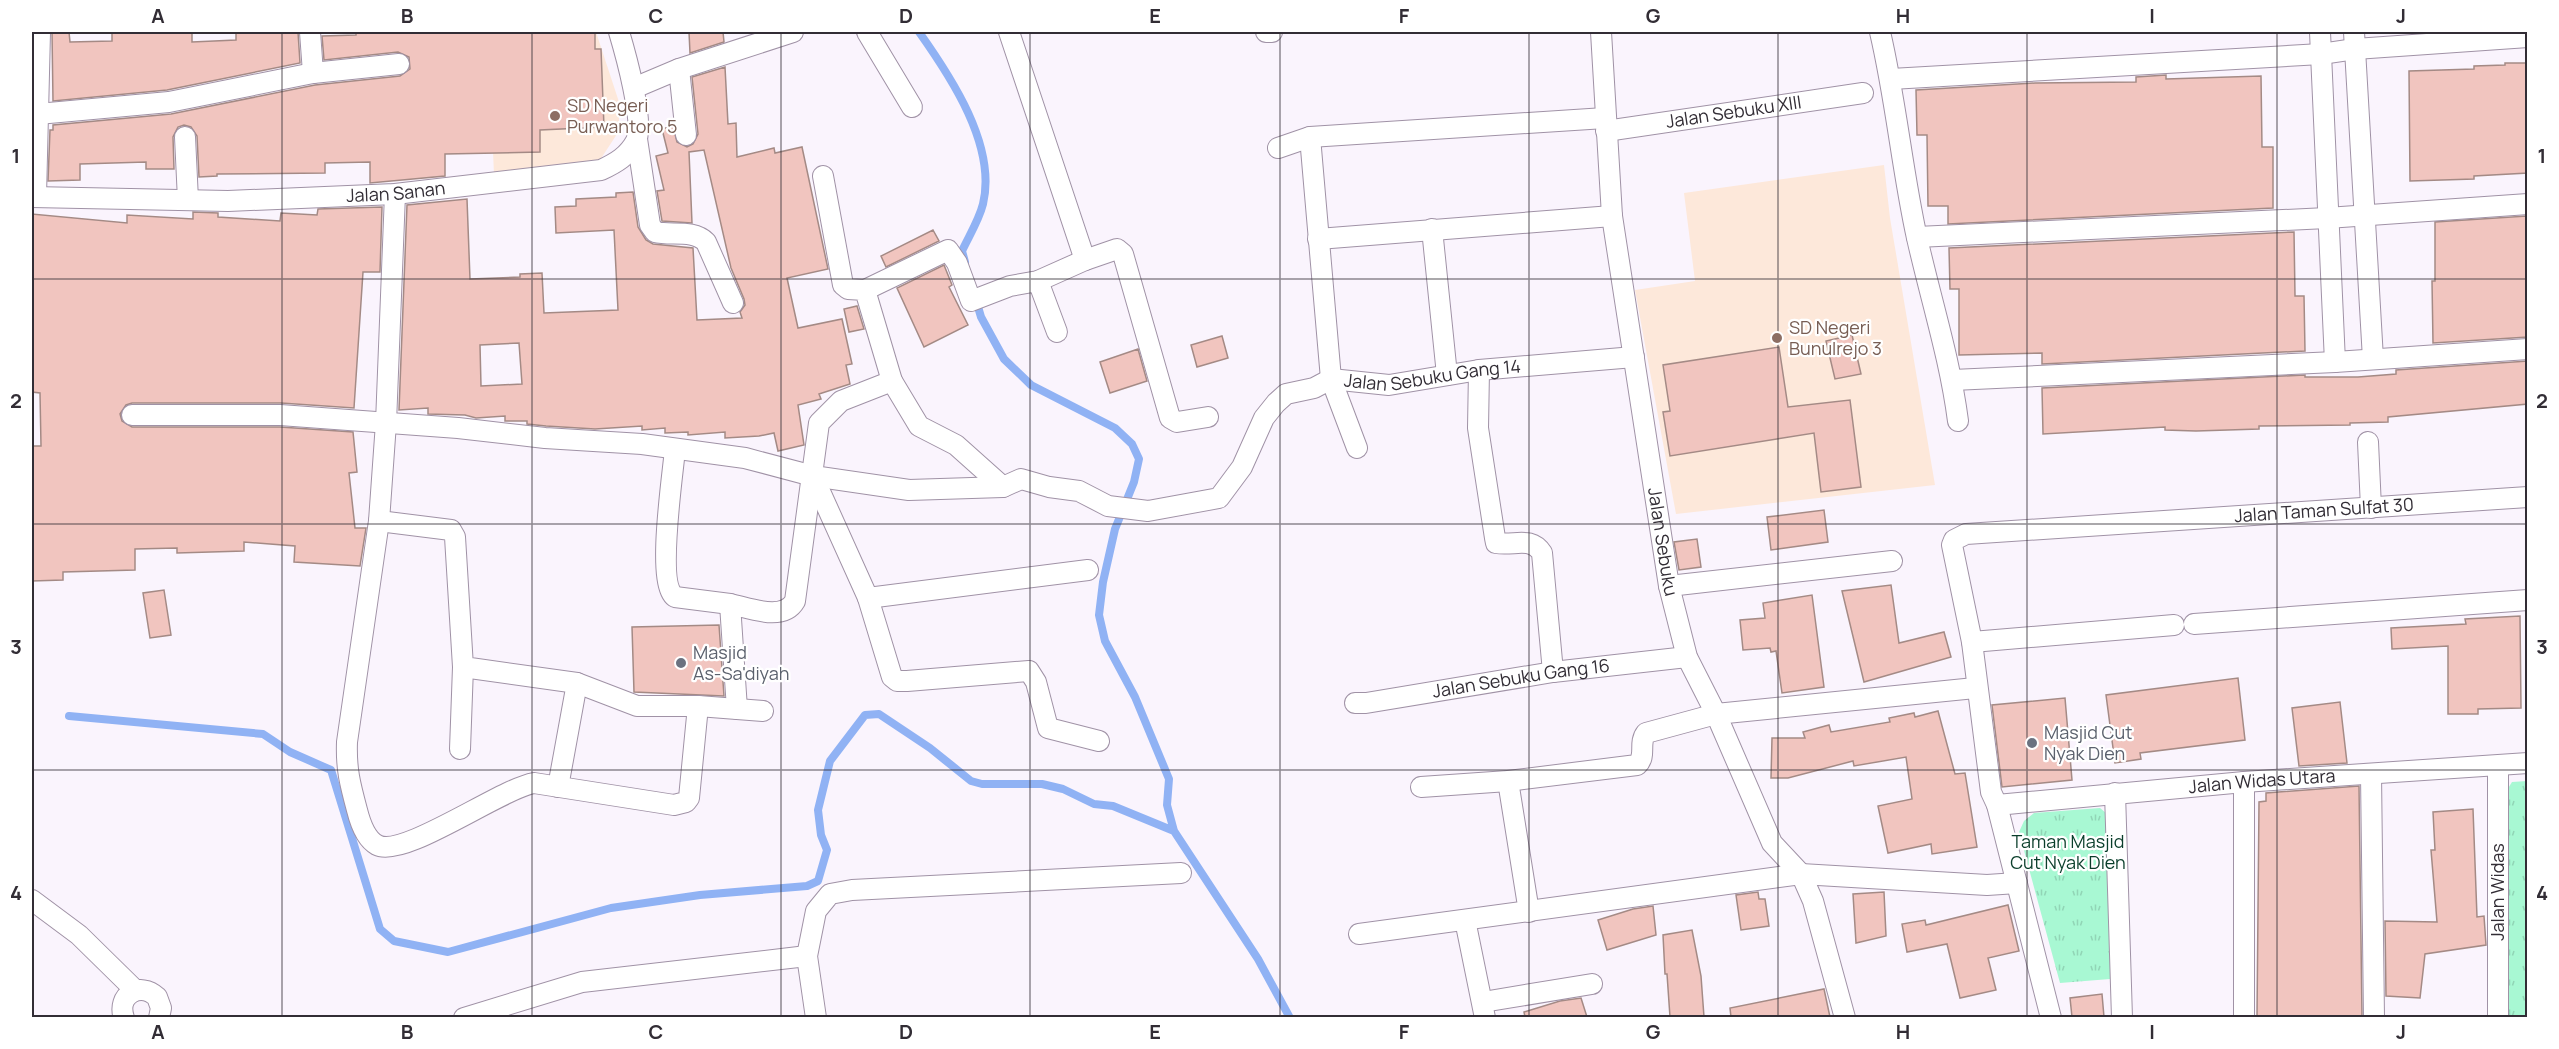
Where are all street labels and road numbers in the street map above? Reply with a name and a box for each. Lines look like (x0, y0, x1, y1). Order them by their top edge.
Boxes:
street label: Jalan Sebuku XIII (1664, 89, 1803, 133)
street label: Jalan Sanan (346, 175, 446, 207)
street label: Jalan Sebuku Gang 14 (1343, 354, 1522, 396)
street label: Jalan Sebuku (1643, 486, 1684, 598)
street label: Jalan Taman Sulfat 30 (2234, 492, 2415, 527)
street label: Jalan Sebuku Gang 16 (1430, 653, 1611, 703)
street label: Jalan Widas Utara (2187, 763, 2336, 798)
street label: Jalan Widas (2485, 843, 2509, 941)

